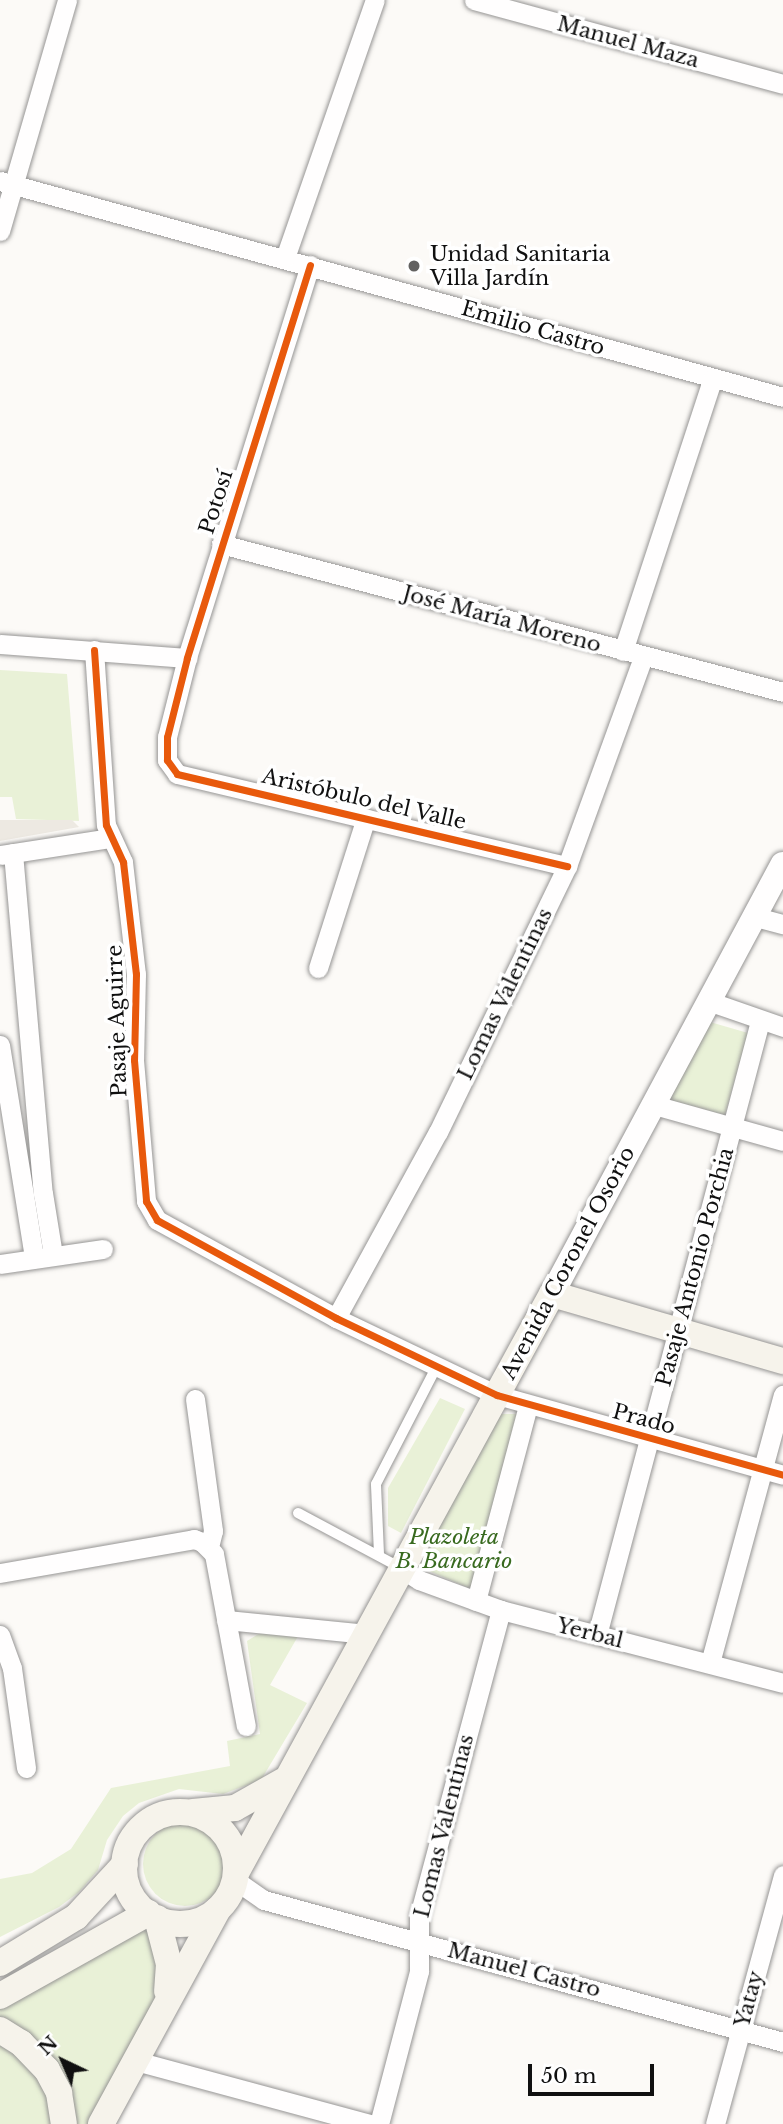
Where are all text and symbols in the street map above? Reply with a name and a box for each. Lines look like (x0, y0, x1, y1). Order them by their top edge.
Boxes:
street label: Manuel Maza (554, 11, 702, 73)
place label: Unidad Sanitaria Villa Jardín (430, 241, 610, 291)
marker: Unidad Sanitaria Villa Jardín (404, 256, 424, 276)
street label: Emilio Castro (458, 295, 608, 361)
street label: Potosí (194, 467, 238, 537)
street label: José María Moreno (400, 580, 604, 658)
street label: Aristóbulo del Valle (259, 763, 469, 835)
street label: Lomas Valentinas (452, 904, 558, 1084)
street label: Pasaje Aguirre (102, 944, 132, 1098)
street label: Avenida Coronel Osorio (496, 1142, 640, 1384)
street label: Pasaje Antonio Porchia (651, 1144, 739, 1390)
street label: Prado (610, 1399, 678, 1439)
park label: Plazoleta B. Bancario (396, 1524, 512, 1574)
street label: Yerbal (554, 1613, 626, 1653)
street label: Lomas Valentinas (409, 1731, 479, 1921)
street label: Manuel Castro (445, 1937, 603, 2003)
street label: Yatay (729, 1968, 769, 2030)
north arrow (28, 2026, 98, 2096)
text: N (34, 2031, 62, 2060)
scale bar (531, 2050, 657, 2094)
text: 50 m (541, 2063, 596, 2089)

